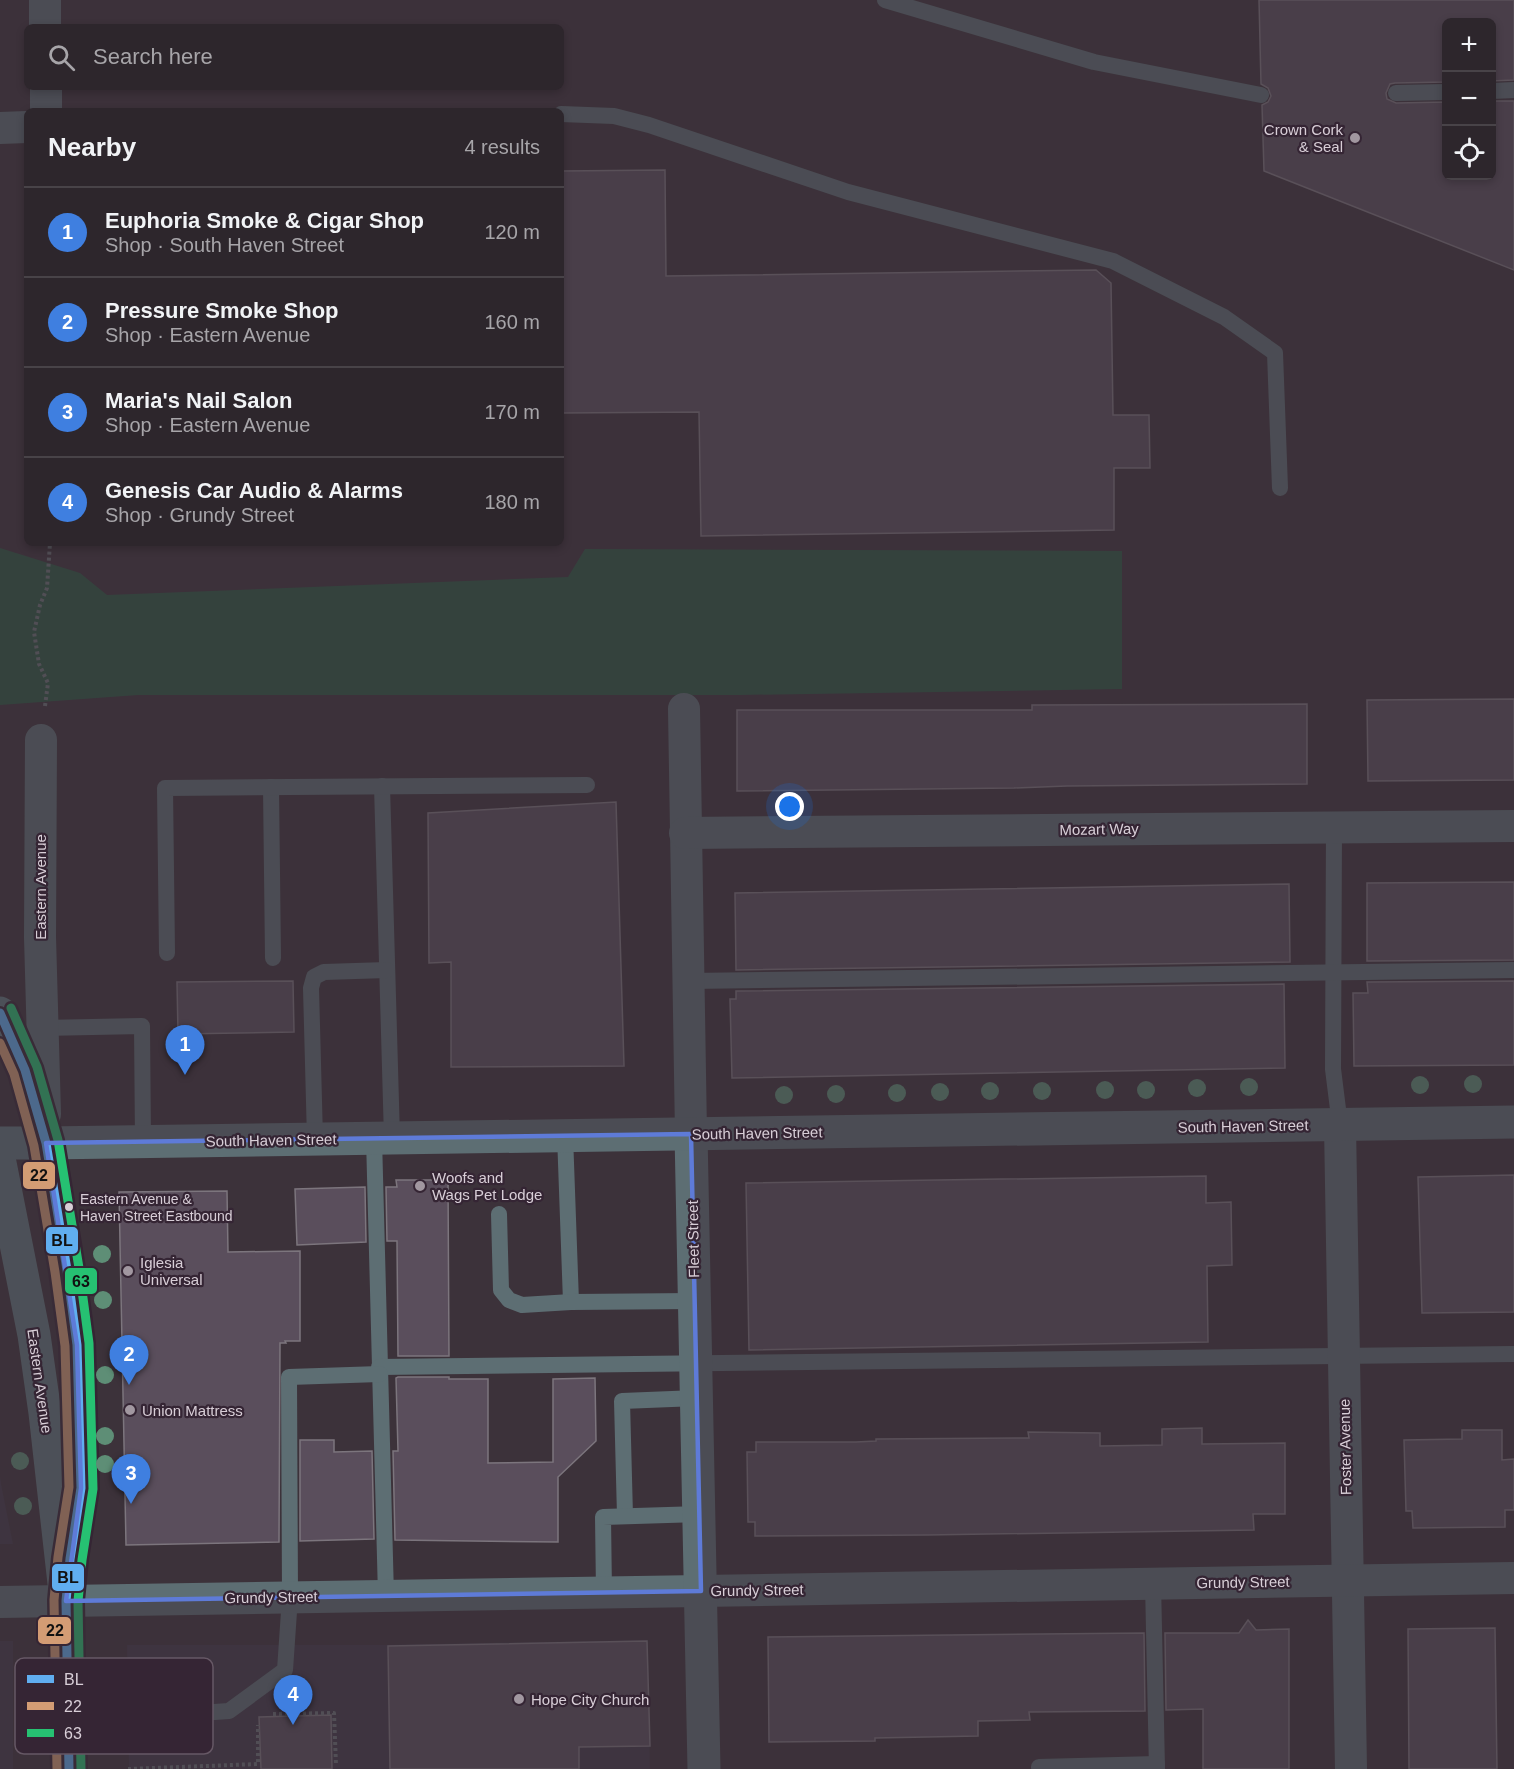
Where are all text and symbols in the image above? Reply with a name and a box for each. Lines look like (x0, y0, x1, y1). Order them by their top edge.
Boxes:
map controls (1442, 18, 1496, 180)
button: + (1442, 18, 1496, 72)
search box (24, 24, 564, 90)
icon: search (45, 41, 78, 74)
text: Search here (93, 44, 213, 69)
button: − (1442, 72, 1496, 126)
place label: Crown Cork & Seal (1264, 121, 1343, 155)
button: locate (1442, 126, 1496, 180)
marker: Crown Cork & Seal (1348, 131, 1362, 145)
text: Nearby (48, 132, 136, 162)
text: 4 results (464, 136, 540, 158)
text: Euphoria Smoke & Cigar Shop (105, 208, 424, 233)
text: 1 (62, 221, 73, 243)
text: 120 m (484, 221, 540, 243)
text: Shop · South Haven Street (105, 234, 344, 256)
text: Pressure Smoke Shop (105, 298, 339, 323)
text: 2 (62, 311, 73, 333)
text: 160 m (484, 311, 540, 333)
text: Shop · Eastern Avenue (105, 324, 310, 346)
text: Maria's Nail Salon (105, 388, 292, 413)
text: 3 (62, 401, 73, 423)
text: 170 m (484, 401, 540, 423)
text: Shop · Eastern Avenue (105, 414, 310, 436)
text: Genesis Car Audio & Alarms (105, 478, 403, 503)
text: 4 (62, 491, 73, 513)
text: 180 m (484, 491, 540, 513)
text: Shop · Grundy Street (105, 504, 294, 526)
your location (775, 792, 804, 821)
street label: Mozart Way (1059, 820, 1139, 838)
street label: Eastern Avenue (32, 834, 49, 940)
pin: 1 (166, 1026, 204, 1075)
street label: South Haven Street (1177, 1116, 1309, 1136)
street label: South Haven Street (691, 1123, 823, 1143)
street label: South Haven Street (205, 1130, 337, 1150)
line badge: 22 (22, 1161, 56, 1190)
text: 22 (30, 1167, 48, 1184)
place label: Woofs and Wags Pet Lodge (432, 1169, 542, 1203)
marker: Woofs and Wags Pet Lodge (413, 1179, 427, 1193)
place label: Eastern Avenue & Haven Street Eastbound (80, 1191, 233, 1224)
street label: Fleet Street (684, 1199, 702, 1278)
marker: Eastern Avenue & Haven Street Eastbound (63, 1201, 75, 1213)
line badge: BL (45, 1226, 79, 1255)
text: BL (51, 1232, 73, 1249)
place label: Iglesia Universal (140, 1254, 203, 1288)
marker: Iglesia Universal (121, 1264, 135, 1278)
line badge: 63 (64, 1267, 98, 1295)
text: 63 (72, 1273, 90, 1290)
street label: Eastern Avenue (24, 1328, 56, 1434)
pin: 2 (110, 1336, 148, 1385)
street label: Foster Avenue (1336, 1399, 1354, 1495)
place label: Union Mattress (142, 1402, 243, 1419)
marker: Union Mattress (123, 1403, 137, 1417)
pin: 3 (112, 1454, 150, 1504)
line badge: BL (51, 1563, 85, 1592)
text: BL (57, 1569, 79, 1586)
street label: Grundy Street (1196, 1573, 1291, 1591)
street label: Grundy Street (710, 1581, 805, 1599)
street label: Grundy Street (224, 1588, 319, 1606)
line badge: 22 (37, 1616, 72, 1645)
text: 22 (46, 1622, 64, 1639)
legend (15, 1658, 213, 1754)
text: BL (64, 1671, 84, 1688)
pin: 4 (274, 1676, 312, 1725)
place label: Hope City Church (531, 1691, 649, 1708)
marker: Hope City Church (512, 1692, 526, 1706)
text: 22 (64, 1698, 82, 1715)
text: 63 (64, 1725, 82, 1742)

